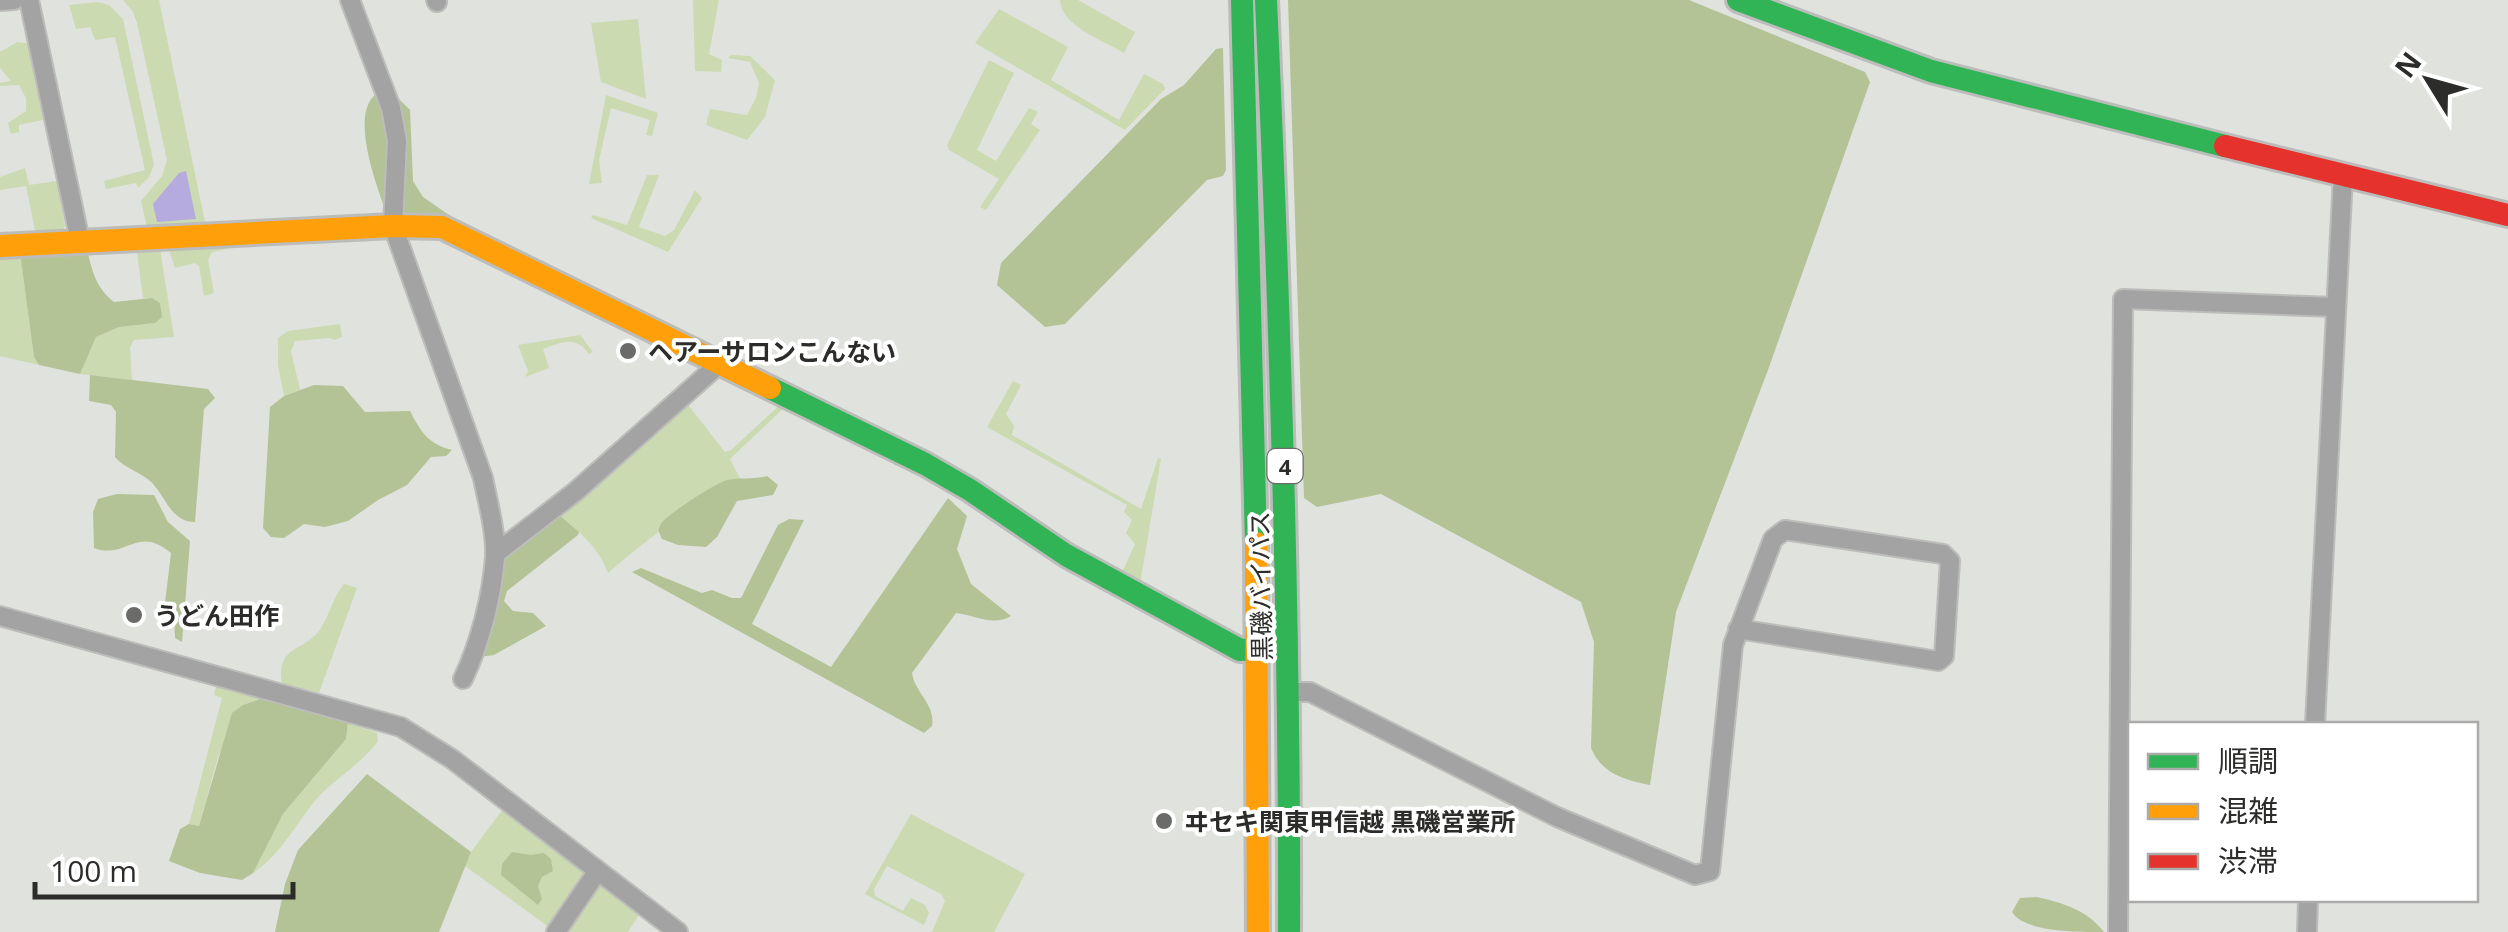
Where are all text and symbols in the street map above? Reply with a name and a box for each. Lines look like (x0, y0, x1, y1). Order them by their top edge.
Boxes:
north arrow (2378, 30, 2478, 130)
text: N (2385, 44, 2429, 85)
place label: ヘアーサロンこんない (648, 334, 896, 368)
marker: ヘアーサロンこんない (617, 340, 639, 362)
road number: 4 (1268, 449, 1302, 483)
street label: 黒磯バイパス (1242, 511, 1278, 661)
place label: うどん田作 (154, 598, 279, 632)
marker: うどん田作 (123, 604, 145, 626)
legend (2128, 722, 2478, 902)
text: 順調 (2218, 740, 2278, 781)
text: 混雑 (2218, 790, 2278, 831)
place label: ヰセキ関東甲信越 黒磯営業所 (1184, 804, 1516, 838)
marker: ヰセキ関東甲信越 黒磯営業所 (1153, 810, 1175, 832)
scale bar (35, 837, 292, 899)
text: 渋滞 (2218, 840, 2278, 881)
text: 100 m (50, 850, 137, 891)

